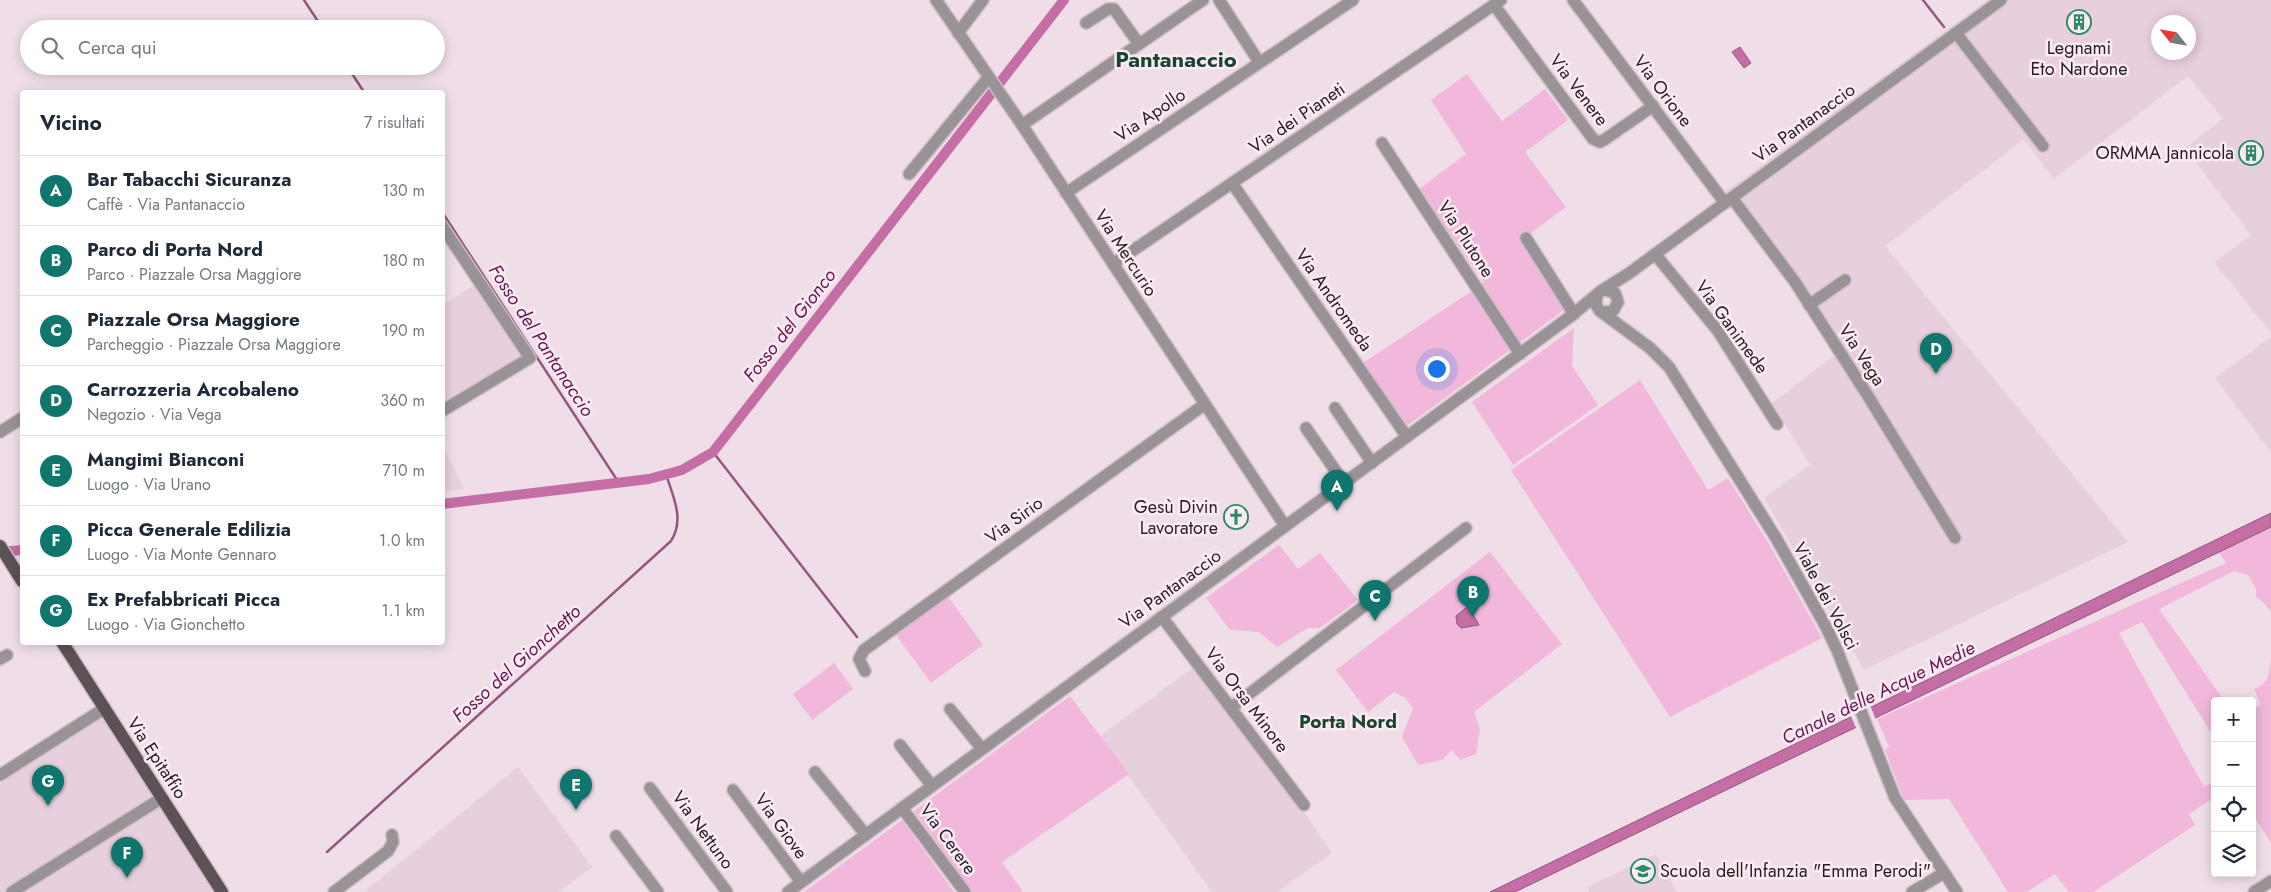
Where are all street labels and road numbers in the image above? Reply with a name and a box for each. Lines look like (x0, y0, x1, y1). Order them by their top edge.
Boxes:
street label: Via Venere (1543, 49, 1615, 131)
street label: Via Orione (1627, 50, 1699, 132)
street label: Via dei Pianeti (1244, 76, 1350, 160)
street label: Via Pantanaccio (1747, 77, 1861, 169)
street label: Via Apollo (1109, 82, 1191, 148)
street label: Via Plutone (1431, 195, 1501, 283)
street label: Via Mercurio (1088, 204, 1164, 302)
street label: Via Andromeda (1289, 243, 1379, 357)
street label: Via Ganimede (1689, 275, 1775, 379)
street label: Via Vega (1832, 319, 1892, 391)
street label: Via Sirio (980, 490, 1048, 550)
street label: Viale dei Volsci (1787, 538, 1865, 654)
street label: Via Pantanaccio (1113, 543, 1227, 635)
street label: Via Orsa Minore (1199, 642, 1295, 758)
street label: Via Epitaffio (121, 712, 193, 804)
street label: Via Nettuno (666, 785, 740, 875)
street label: Via Giove (748, 788, 814, 864)
street label: Via Cerere (913, 798, 983, 880)

